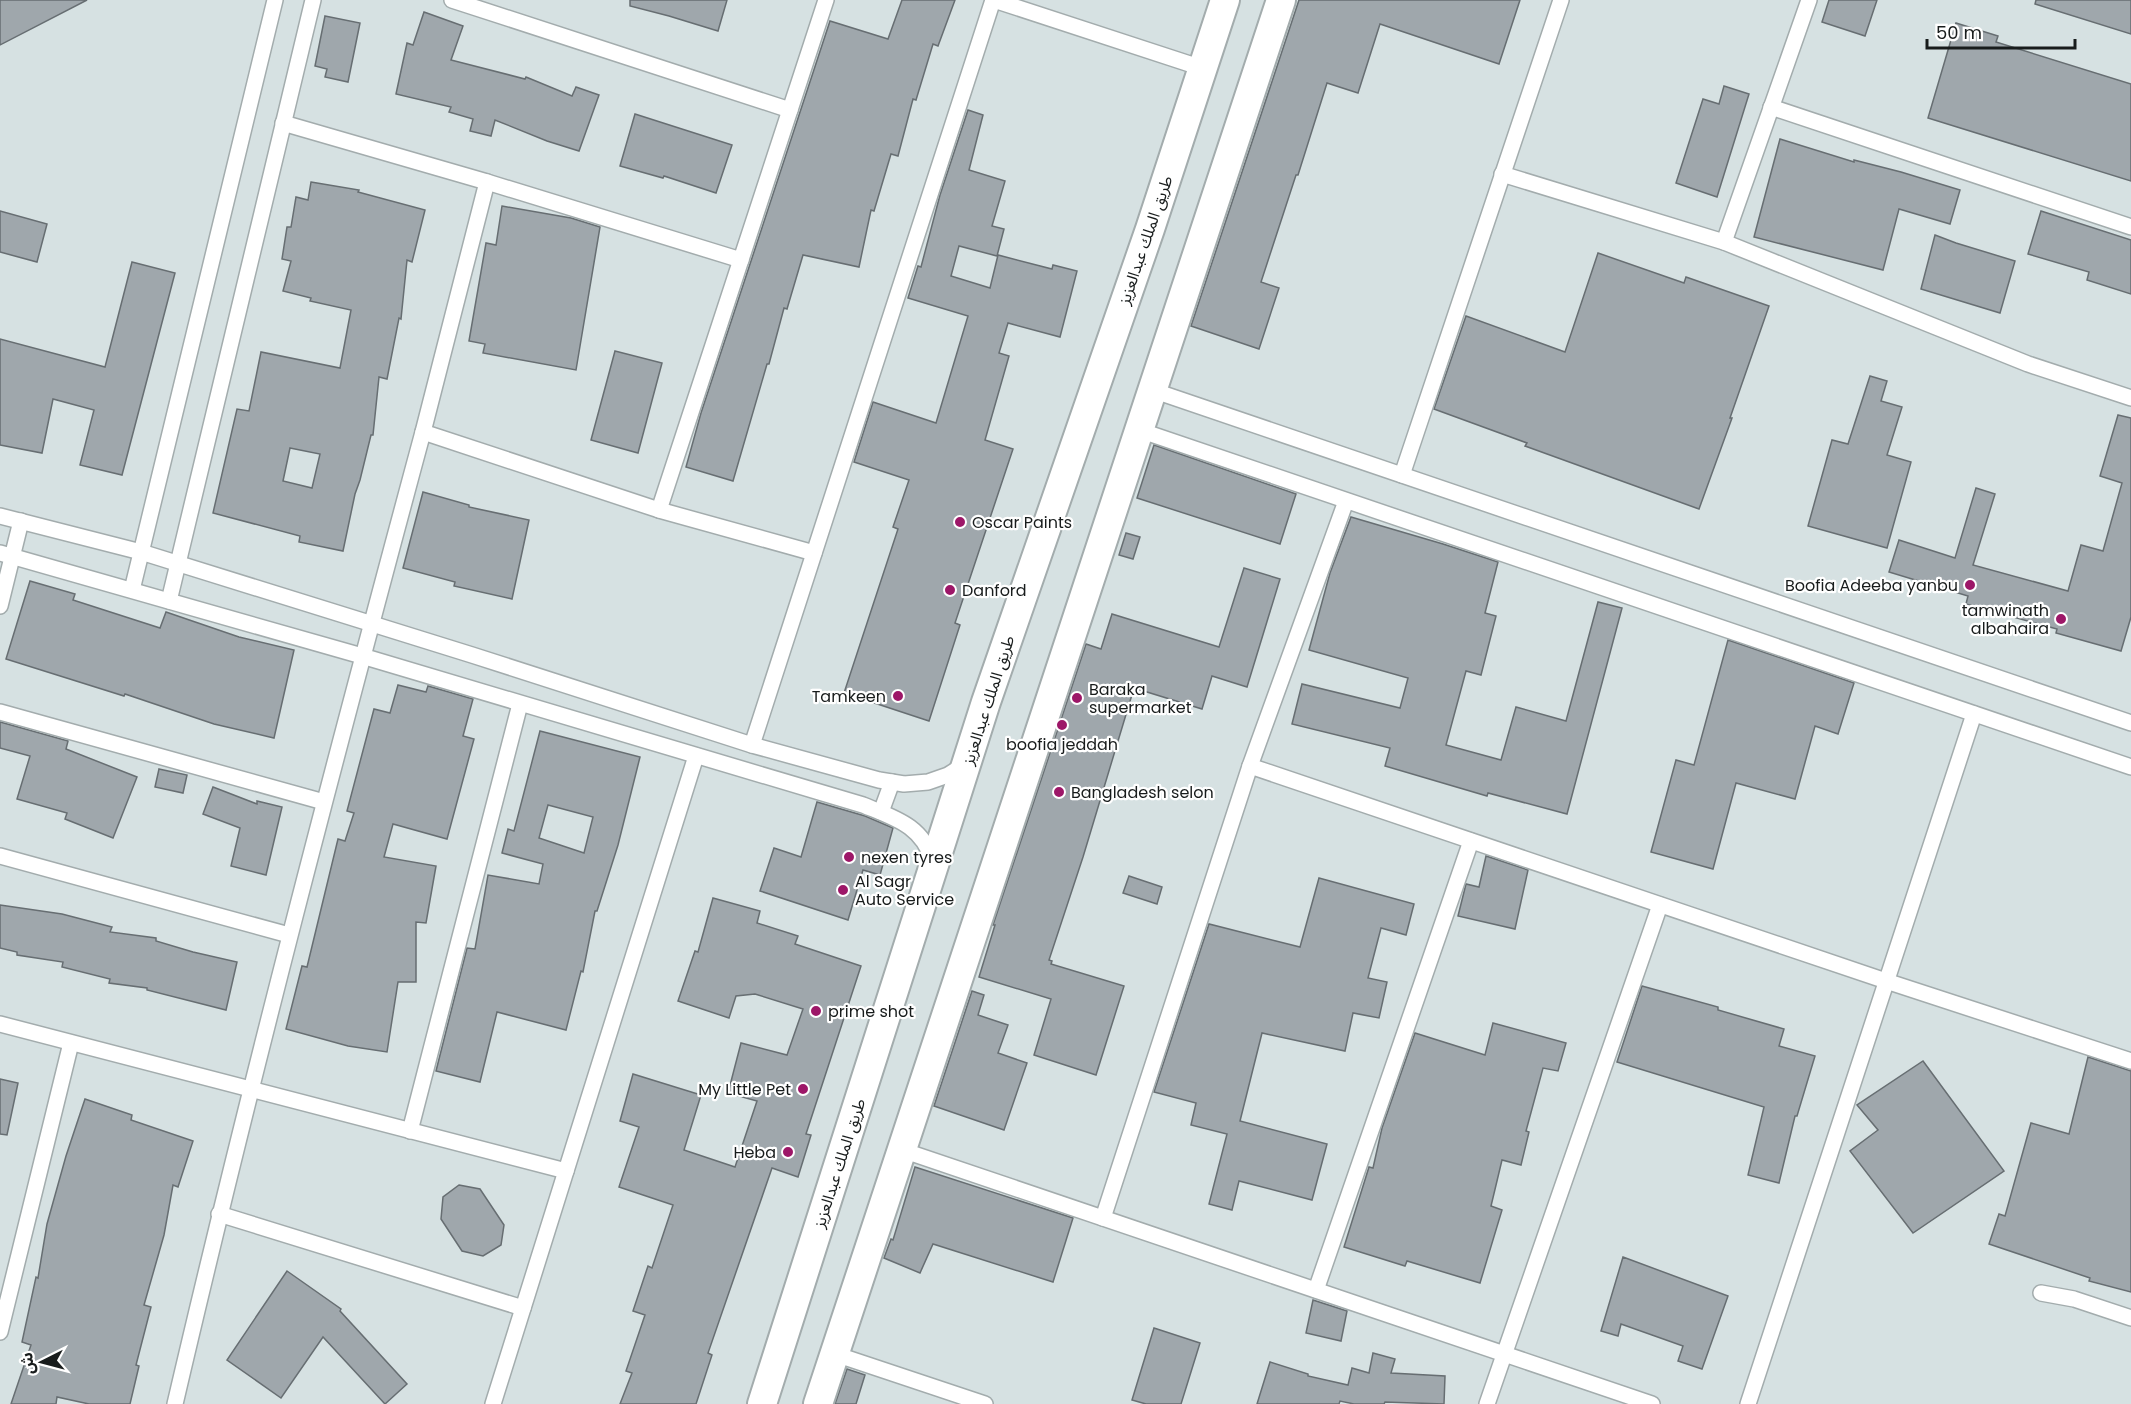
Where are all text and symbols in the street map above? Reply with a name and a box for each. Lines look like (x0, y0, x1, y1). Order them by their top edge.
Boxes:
scale bar (1927, 12, 2076, 50)
text: 50 m (1936, 20, 1982, 45)
street label: طريق الملك عبدالعزيز (1112, 172, 1178, 309)
place label: Oscar Paints (972, 511, 1072, 534)
marker: Oscar Paints (953, 515, 967, 529)
place label: Boofia Adeeba yanbu (1785, 574, 1958, 597)
marker: Boofia Adeeba yanbu (1963, 578, 1977, 592)
place label: Danford (962, 579, 1027, 602)
marker: Danford (943, 583, 957, 597)
place label: tamwinath albahaira (1962, 599, 2049, 640)
marker: tamwinath albahaira (2054, 612, 2068, 626)
street label: طريق الملك عبدالعزيز (956, 632, 1020, 769)
place label: Baraka supermarket (1089, 678, 1192, 719)
place label: Tamkeen (812, 685, 886, 708)
marker: Tamkeen (891, 689, 905, 703)
marker: Baraka supermarket (1070, 691, 1084, 705)
marker: boofia jeddah (1055, 718, 1069, 732)
place label: boofia jeddah (1006, 733, 1118, 756)
place label: Bangladesh selon (1071, 781, 1214, 804)
marker: Bangladesh selon (1052, 785, 1066, 799)
place label: nexen tyres (861, 846, 952, 869)
marker: nexen tyres (842, 850, 856, 864)
place label: Al Sagr Auto Service (855, 870, 954, 911)
marker: Al Sagr Auto Service (836, 883, 850, 897)
place label: prime shot (828, 1000, 914, 1023)
marker: prime shot (809, 1004, 823, 1018)
place label: My Little Pet (698, 1078, 791, 1101)
marker: My Little Pet (796, 1082, 810, 1096)
street label: طريق الملك عبدالعزيز (807, 1095, 871, 1232)
place label: Heba (733, 1141, 776, 1164)
marker: Heba (781, 1145, 795, 1159)
north arrow (12, 1332, 72, 1392)
text: ش (15, 1351, 40, 1376)

